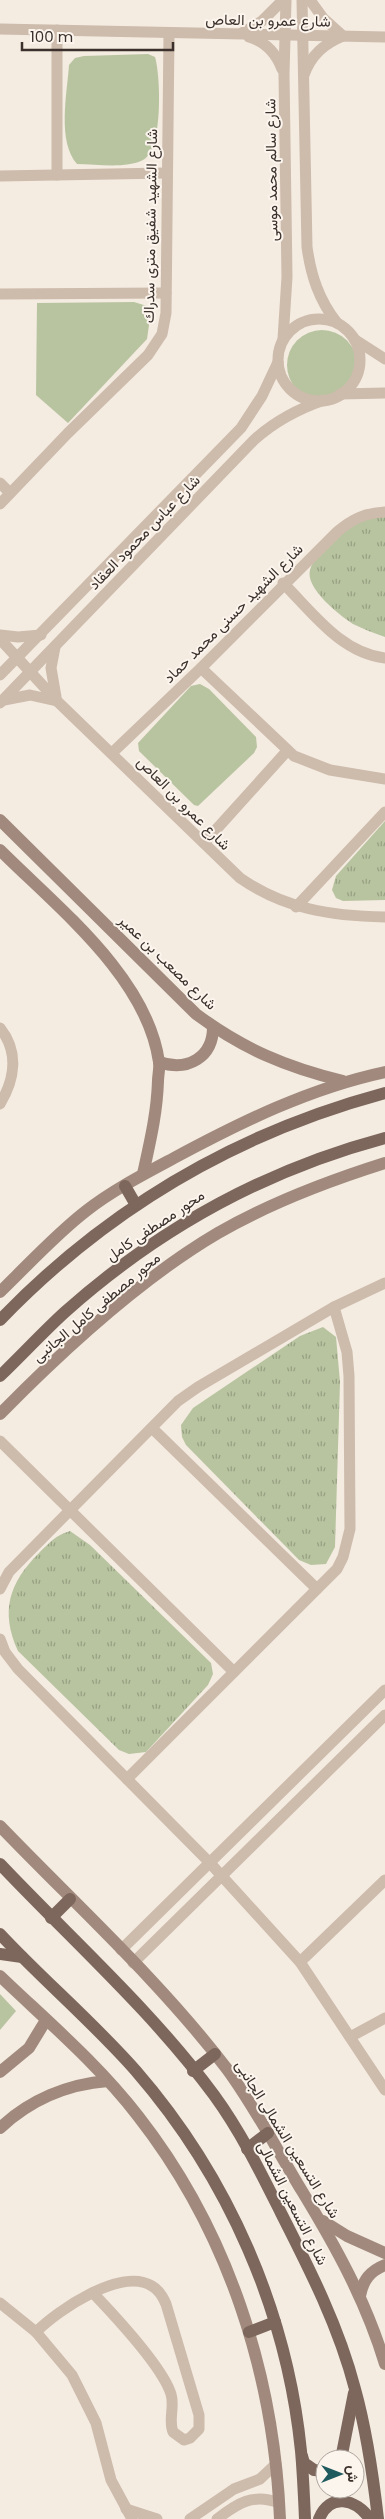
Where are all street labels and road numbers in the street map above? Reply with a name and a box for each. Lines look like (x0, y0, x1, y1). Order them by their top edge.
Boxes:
street label: شارع عمرو بن العاص (205, 8, 331, 33)
street label: شارع سالم محمد موسى (259, 98, 284, 242)
street label: شارع الشهيد شفيق مترى سدراك (138, 129, 163, 323)
street label: شارع عباس محمود العقاد (83, 470, 205, 595)
street label: شارع الشهيد حسنى محمد حماد (159, 538, 308, 688)
street label: شارع عمرو بن العاص (132, 751, 236, 855)
street label: شارع مصعب بن عمير (113, 909, 222, 1015)
street label: محور مصطفى كامل (102, 1184, 208, 1266)
street label: محور مصطفى كامل الجانبى (27, 1247, 165, 1367)
street label: شارع التسعين الشمالى الجانبى (232, 2057, 344, 2221)
street label: شارع التسعين الشمالى (254, 2138, 332, 2268)

